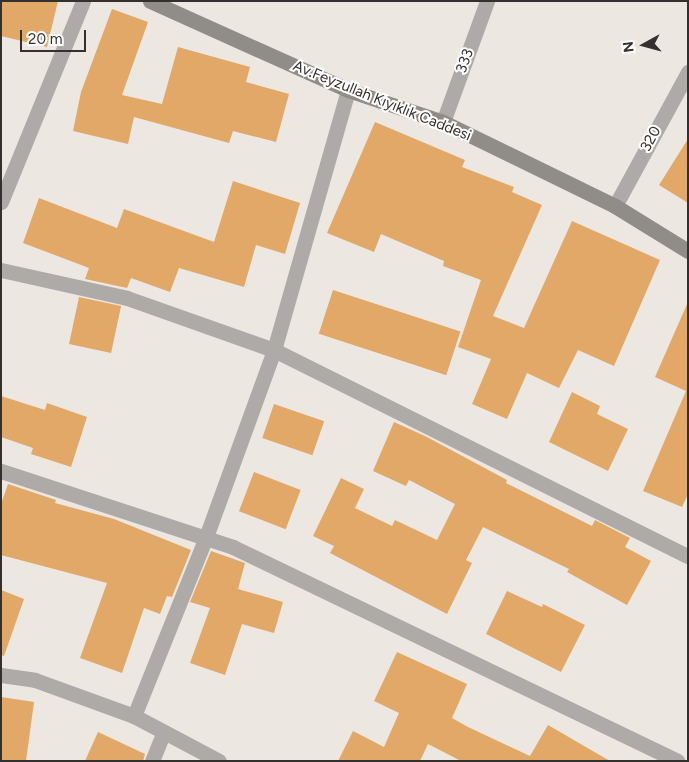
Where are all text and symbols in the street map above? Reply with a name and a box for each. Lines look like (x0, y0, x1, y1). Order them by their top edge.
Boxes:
scale bar (22, 20, 89, 52)
north arrow (619, 20, 669, 70)
text: 20 m (28, 30, 62, 48)
text: N (620, 40, 638, 53)
street label: 333 (452, 46, 478, 76)
street label: Av.Feyzullah Kıyıklık Caddesi (290, 57, 474, 145)
street label: 320 (637, 123, 665, 155)

